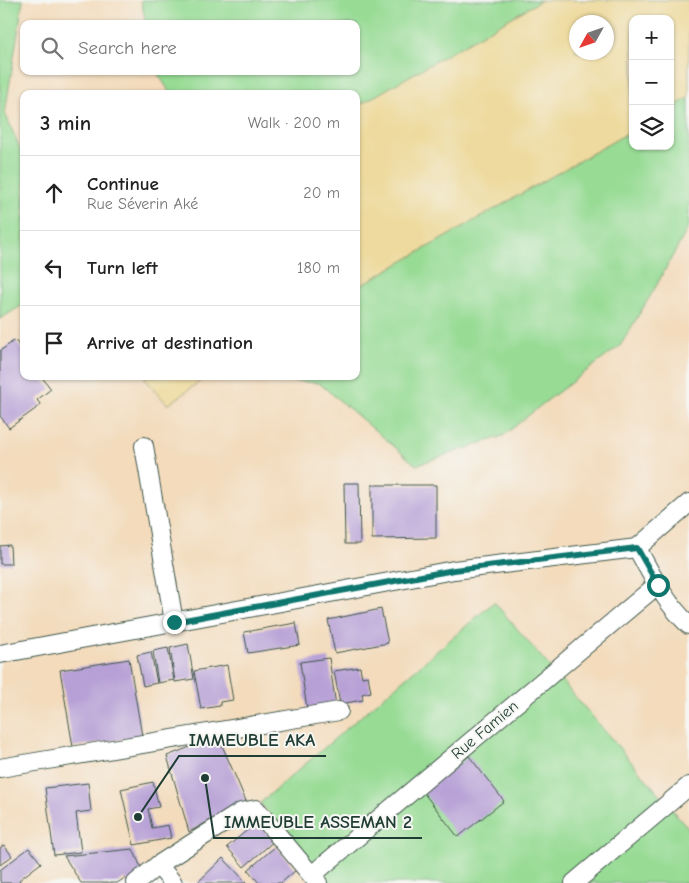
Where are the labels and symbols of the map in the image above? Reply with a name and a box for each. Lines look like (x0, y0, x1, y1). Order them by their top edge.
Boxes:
north arrow (569, 15, 614, 60)
route start (647, 574, 670, 597)
route end (163, 611, 186, 634)
street label: Rue Famien (448, 697, 522, 763)
callout: IMMEUBLE AKA (179, 723, 326, 756)
text: IMMEUBLE AKA (189, 730, 315, 751)
callout: IMMEUBLE ASSEMAN 2 (214, 805, 422, 838)
text: IMMEUBLE ASSEMAN 2 (224, 812, 412, 833)

